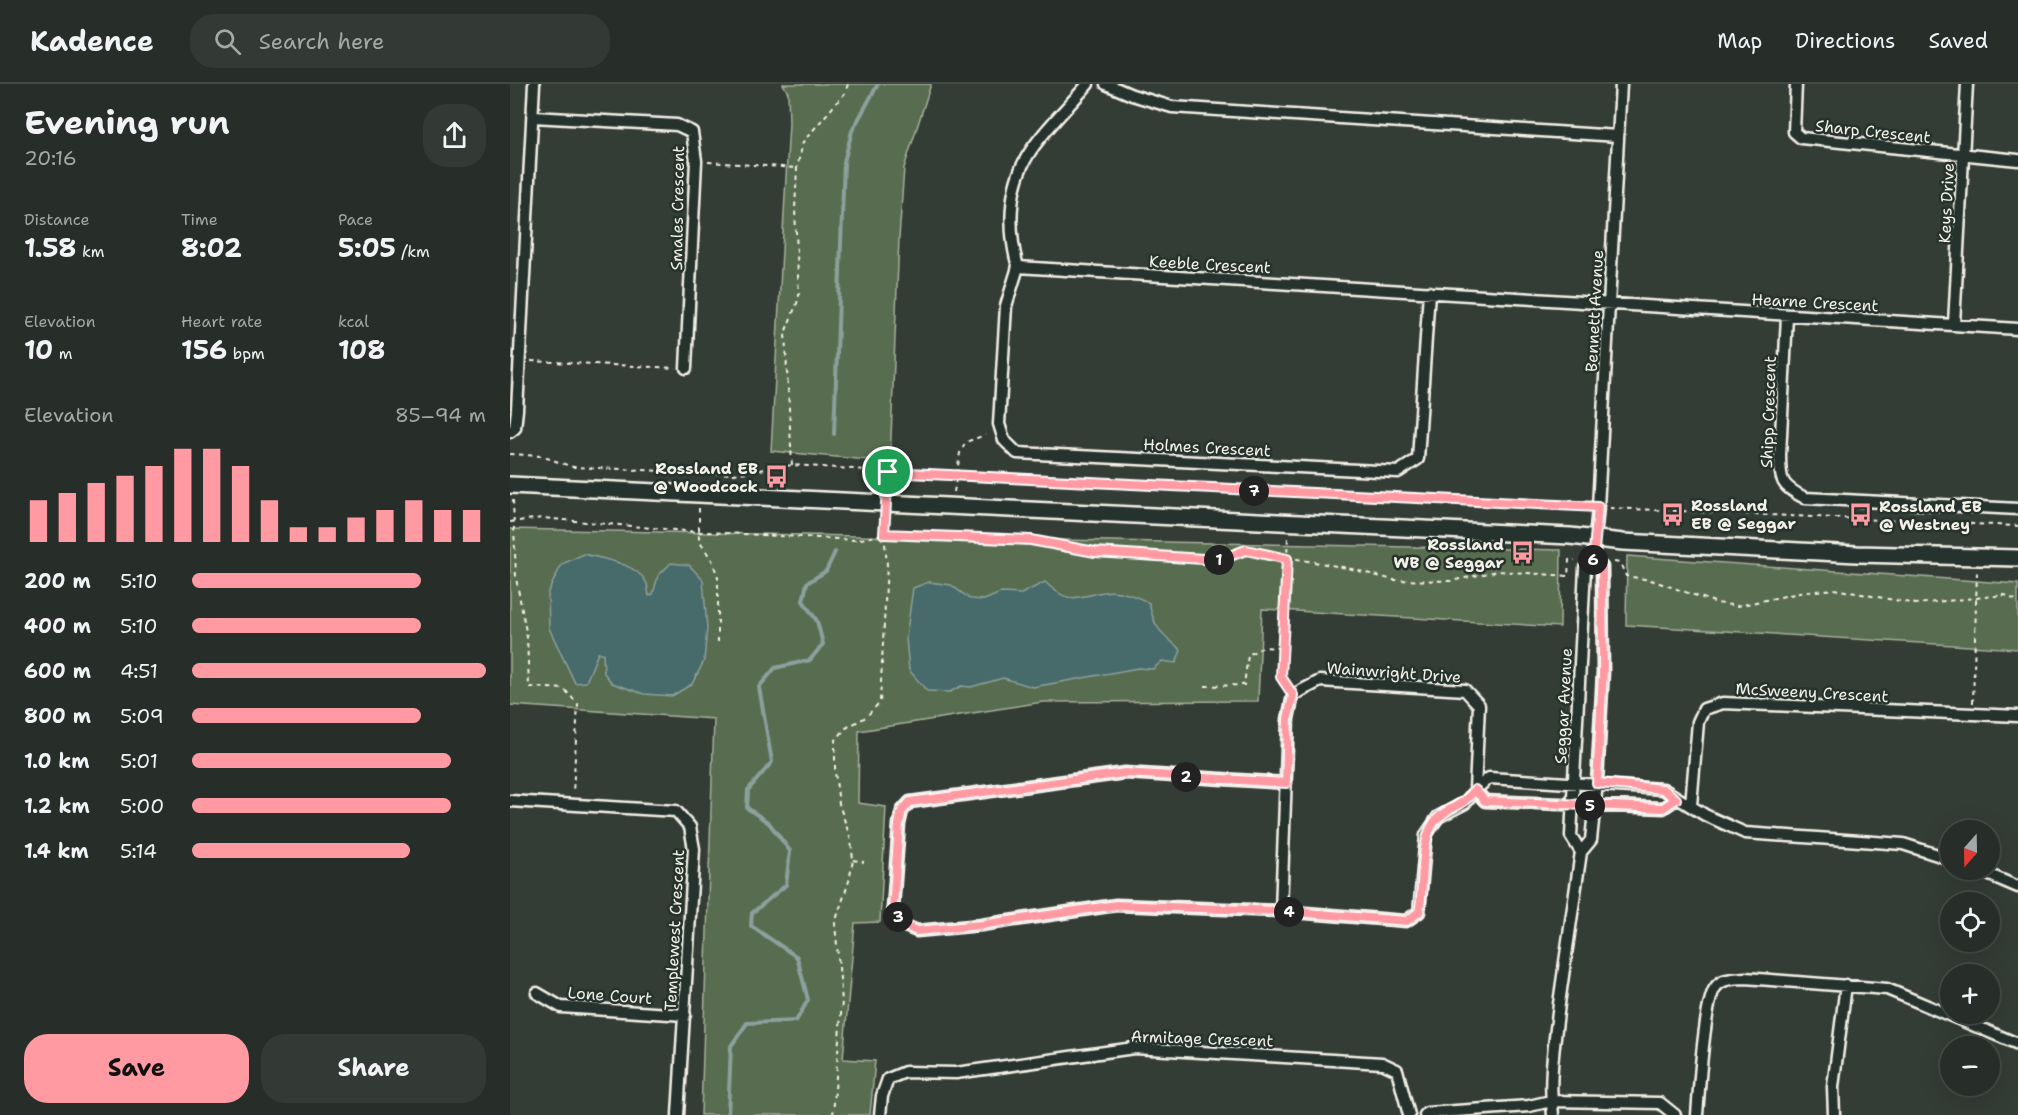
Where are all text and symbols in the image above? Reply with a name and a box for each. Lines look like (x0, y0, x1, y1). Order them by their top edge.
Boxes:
search box (190, 14, 610, 68)
text: Kadence (30, 22, 154, 60)
icon: search (211, 25, 244, 58)
text: Search here (259, 27, 385, 56)
text: Map (1717, 27, 1762, 55)
text: Directions (1795, 27, 1895, 55)
text: Saved (1928, 27, 1988, 55)
text: Evening run (24, 100, 230, 145)
button: share (423, 104, 486, 167)
street label: Sharp Crescent (1814, 115, 1932, 148)
text: 20:16 (24, 145, 77, 171)
street label: Smales Crescent (666, 145, 689, 271)
street label: Keys Drive (1934, 162, 1959, 244)
text: Distance (24, 209, 90, 230)
text: Time (181, 209, 218, 230)
text: Pace (338, 209, 373, 230)
text: 1.58 (24, 230, 77, 265)
text: 8:02 (181, 230, 242, 265)
text: 5:05 (338, 230, 396, 265)
text: km (77, 241, 105, 262)
text: /km (396, 241, 430, 262)
street label: Bennett Avenue (1581, 249, 1608, 373)
street label: Keeble Crescent (1149, 251, 1271, 278)
street label: Hearne Crescent (1751, 289, 1879, 316)
text: Elevation (24, 311, 96, 332)
text: Heart rate (181, 311, 263, 332)
text: kcal (338, 311, 369, 332)
text: 10 (24, 332, 53, 367)
text: 156 (181, 332, 227, 367)
text: 108 (338, 332, 385, 367)
text: m (53, 343, 73, 364)
text: bpm (227, 343, 265, 364)
street label: Shipp Crescent (1756, 356, 1781, 469)
text: Elevation (24, 402, 114, 428)
text: 85–94 m (395, 402, 486, 428)
street label: Holmes Crescent (1143, 434, 1271, 461)
pin (862, 446, 913, 497)
icon: arrive (871, 455, 904, 488)
place label: Rossland EB @ Woodcock (653, 458, 758, 497)
bus stop icon: Rossland EB @ Woodcock (763, 464, 789, 490)
pin: 7 (1239, 476, 1269, 506)
text: 7 (1248, 480, 1260, 501)
place label: Rossland EB @ Seggar (1691, 495, 1797, 534)
place label: Rossland EB @ Westney (1879, 496, 1982, 535)
bus stop icon: Rossland EB @ Seggar (1660, 501, 1686, 527)
bus stop icon: Rossland EB @ Westney (1848, 502, 1874, 528)
place label: Rossland WB @ Seggar (1393, 534, 1504, 573)
bus stop icon: Rossland WB @ Seggar (1509, 540, 1535, 566)
pin: 1 (1204, 545, 1234, 575)
pin: 6 (1578, 545, 1608, 575)
text: 1 (1215, 549, 1223, 570)
text: 6 (1587, 549, 1599, 570)
text: 200 m (24, 568, 91, 594)
text: 5:10 (120, 568, 157, 594)
text: 400 m (24, 613, 91, 639)
text: 5:10 (120, 613, 157, 639)
street label: Seggar Avenue (1550, 647, 1577, 765)
street label: Wainwright Drive (1326, 657, 1462, 688)
text: 600 m (24, 658, 91, 684)
text: 4:51 (120, 658, 158, 684)
street label: McSweeny Crescent (1735, 678, 1889, 707)
text: 800 m (24, 703, 91, 729)
text: 5:09 (120, 703, 164, 729)
text: 1.0 km (24, 748, 89, 774)
text: 5:01 (120, 748, 158, 774)
pin: 2 (1171, 762, 1201, 792)
text: 2 (1180, 766, 1192, 787)
pin: 5 (1575, 791, 1605, 821)
text: 1.2 km (24, 793, 90, 819)
text: 5:00 (120, 793, 164, 819)
text: 5 (1585, 795, 1595, 816)
north arrow (1940, 820, 2000, 880)
map controls (1940, 820, 2000, 1096)
text: 1.4 km (24, 838, 89, 864)
text: 5:14 (120, 838, 157, 864)
street label: Templewest Crescent (660, 849, 689, 1011)
button: locate (1940, 892, 2000, 952)
pin: 4 (1274, 897, 1304, 927)
text: 4 (1283, 901, 1295, 922)
pin: 3 (883, 902, 913, 932)
text: 3 (892, 906, 904, 927)
button: + (1940, 964, 2000, 1024)
street label: Lone Court (567, 982, 653, 1009)
street label: Armitage Crescent (1130, 1026, 1274, 1051)
button: Save (24, 1034, 249, 1103)
button: Share (261, 1034, 486, 1103)
button: − (1940, 1036, 2000, 1096)

